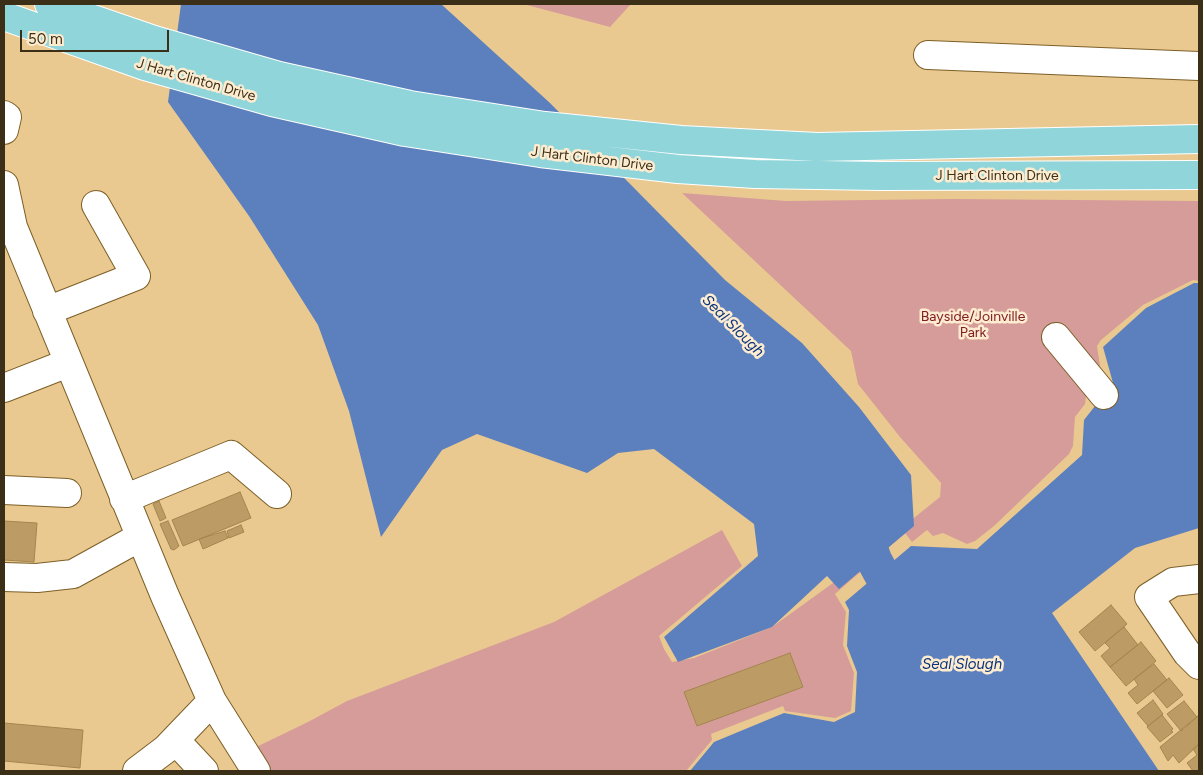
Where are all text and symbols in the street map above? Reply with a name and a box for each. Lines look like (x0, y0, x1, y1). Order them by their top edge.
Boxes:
scale bar (22, 20, 171, 52)
text: 50 m (28, 30, 63, 48)
street label: J Hart Clinton Drive (135, 55, 257, 105)
street label: J Hart Clinton Drive (530, 143, 654, 175)
street label: J Hart Clinton Drive (935, 168, 1059, 184)
water label: Seal Slough (698, 291, 768, 361)
park label: Bayside/Joinville Park (921, 309, 1025, 342)
water label: Seal Slough (922, 656, 1002, 674)

